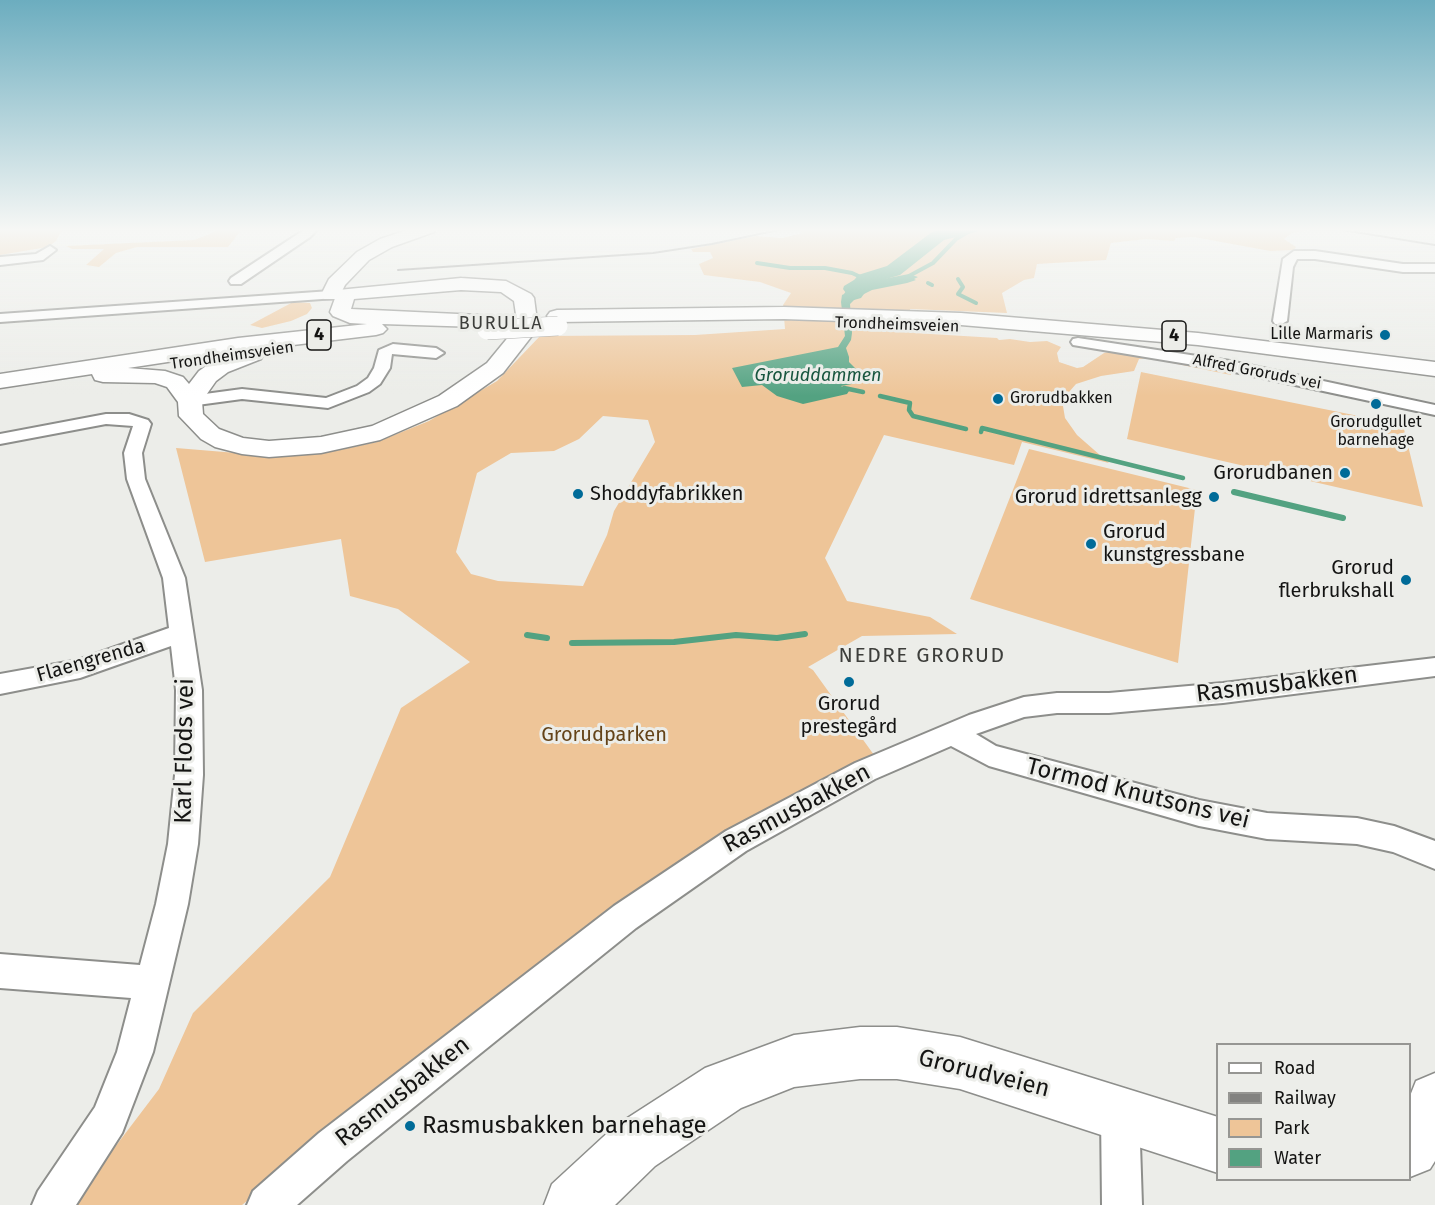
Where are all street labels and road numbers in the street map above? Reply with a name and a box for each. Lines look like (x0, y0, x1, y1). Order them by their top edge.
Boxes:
street label: Trondheimsveien (834, 313, 960, 337)
road number: 4 (307, 320, 331, 350)
road number: 4 (1162, 321, 1186, 351)
street label: Trondheimsveien (169, 338, 295, 374)
street label: Alfred Groruds vei (1191, 350, 1323, 394)
street label: Flaengrenda (34, 634, 148, 688)
street label: Rasmusbakken (1195, 661, 1359, 709)
street label: Karl Flods vei (169, 678, 201, 824)
street label: Tormod Knutsons vei (1023, 752, 1253, 836)
street label: Rasmusbakken (718, 758, 876, 860)
street label: Rasmusbakken (330, 1031, 476, 1153)
street label: Grorudveien (916, 1044, 1052, 1104)

